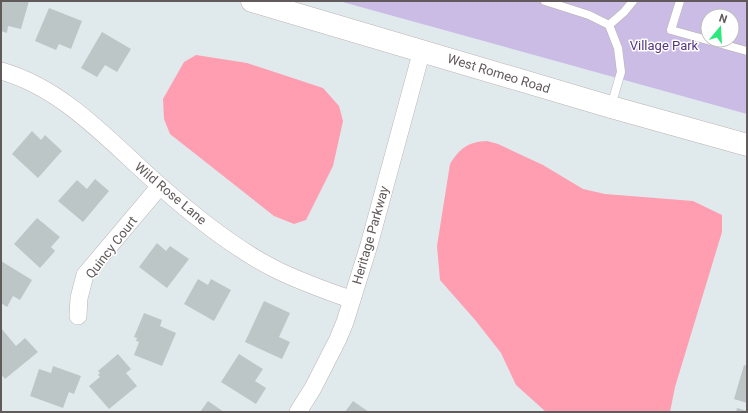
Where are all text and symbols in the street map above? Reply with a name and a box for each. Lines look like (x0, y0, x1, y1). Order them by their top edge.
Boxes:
north arrow (700, 8, 740, 48)
text: N (717, 12, 729, 26)
park label: Village Park (630, 38, 699, 53)
street label: West Romeo Road (446, 51, 552, 96)
street label: Wild Rose Lane (132, 159, 210, 228)
street label: Heritage Parkway (349, 184, 392, 286)
street label: Quincy Court (83, 213, 140, 281)

